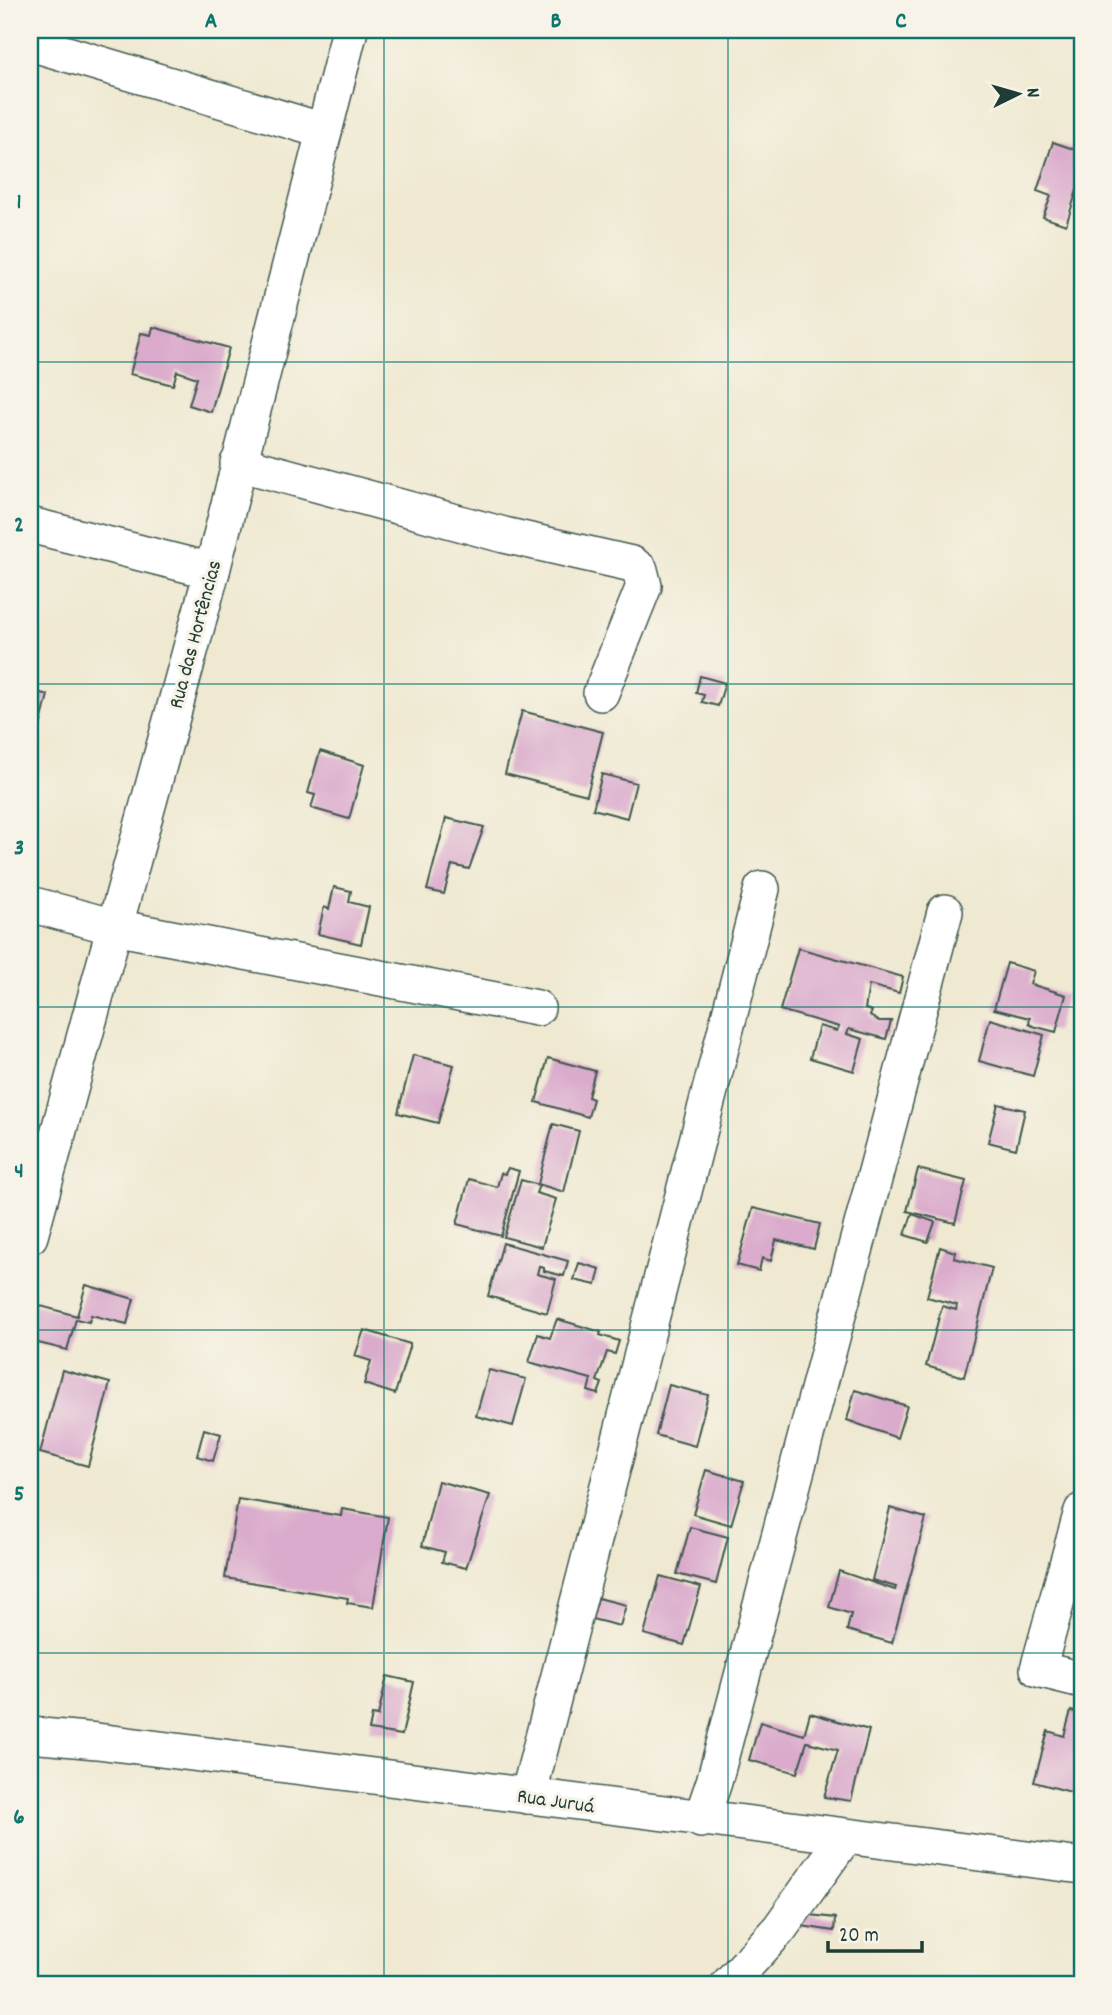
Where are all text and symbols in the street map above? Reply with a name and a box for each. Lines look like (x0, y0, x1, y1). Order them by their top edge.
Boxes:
text: A (205, 6, 217, 39)
text: B (551, 6, 562, 39)
text: C (895, 6, 907, 39)
north arrow (982, 60, 1052, 130)
text: N (1018, 87, 1045, 99)
text: 1 (16, 187, 22, 220)
text: 2 (14, 510, 24, 543)
street label: Rua das Hortências (163, 557, 231, 712)
text: 3 (14, 833, 24, 866)
text: 4 (14, 1156, 24, 1189)
text: 5 (14, 1479, 24, 1512)
street label: Rua Juruá (515, 1783, 597, 1823)
text: 6 (13, 1802, 25, 1835)
scale bar (828, 1910, 923, 1954)
text: 20 m (839, 1922, 879, 1952)

